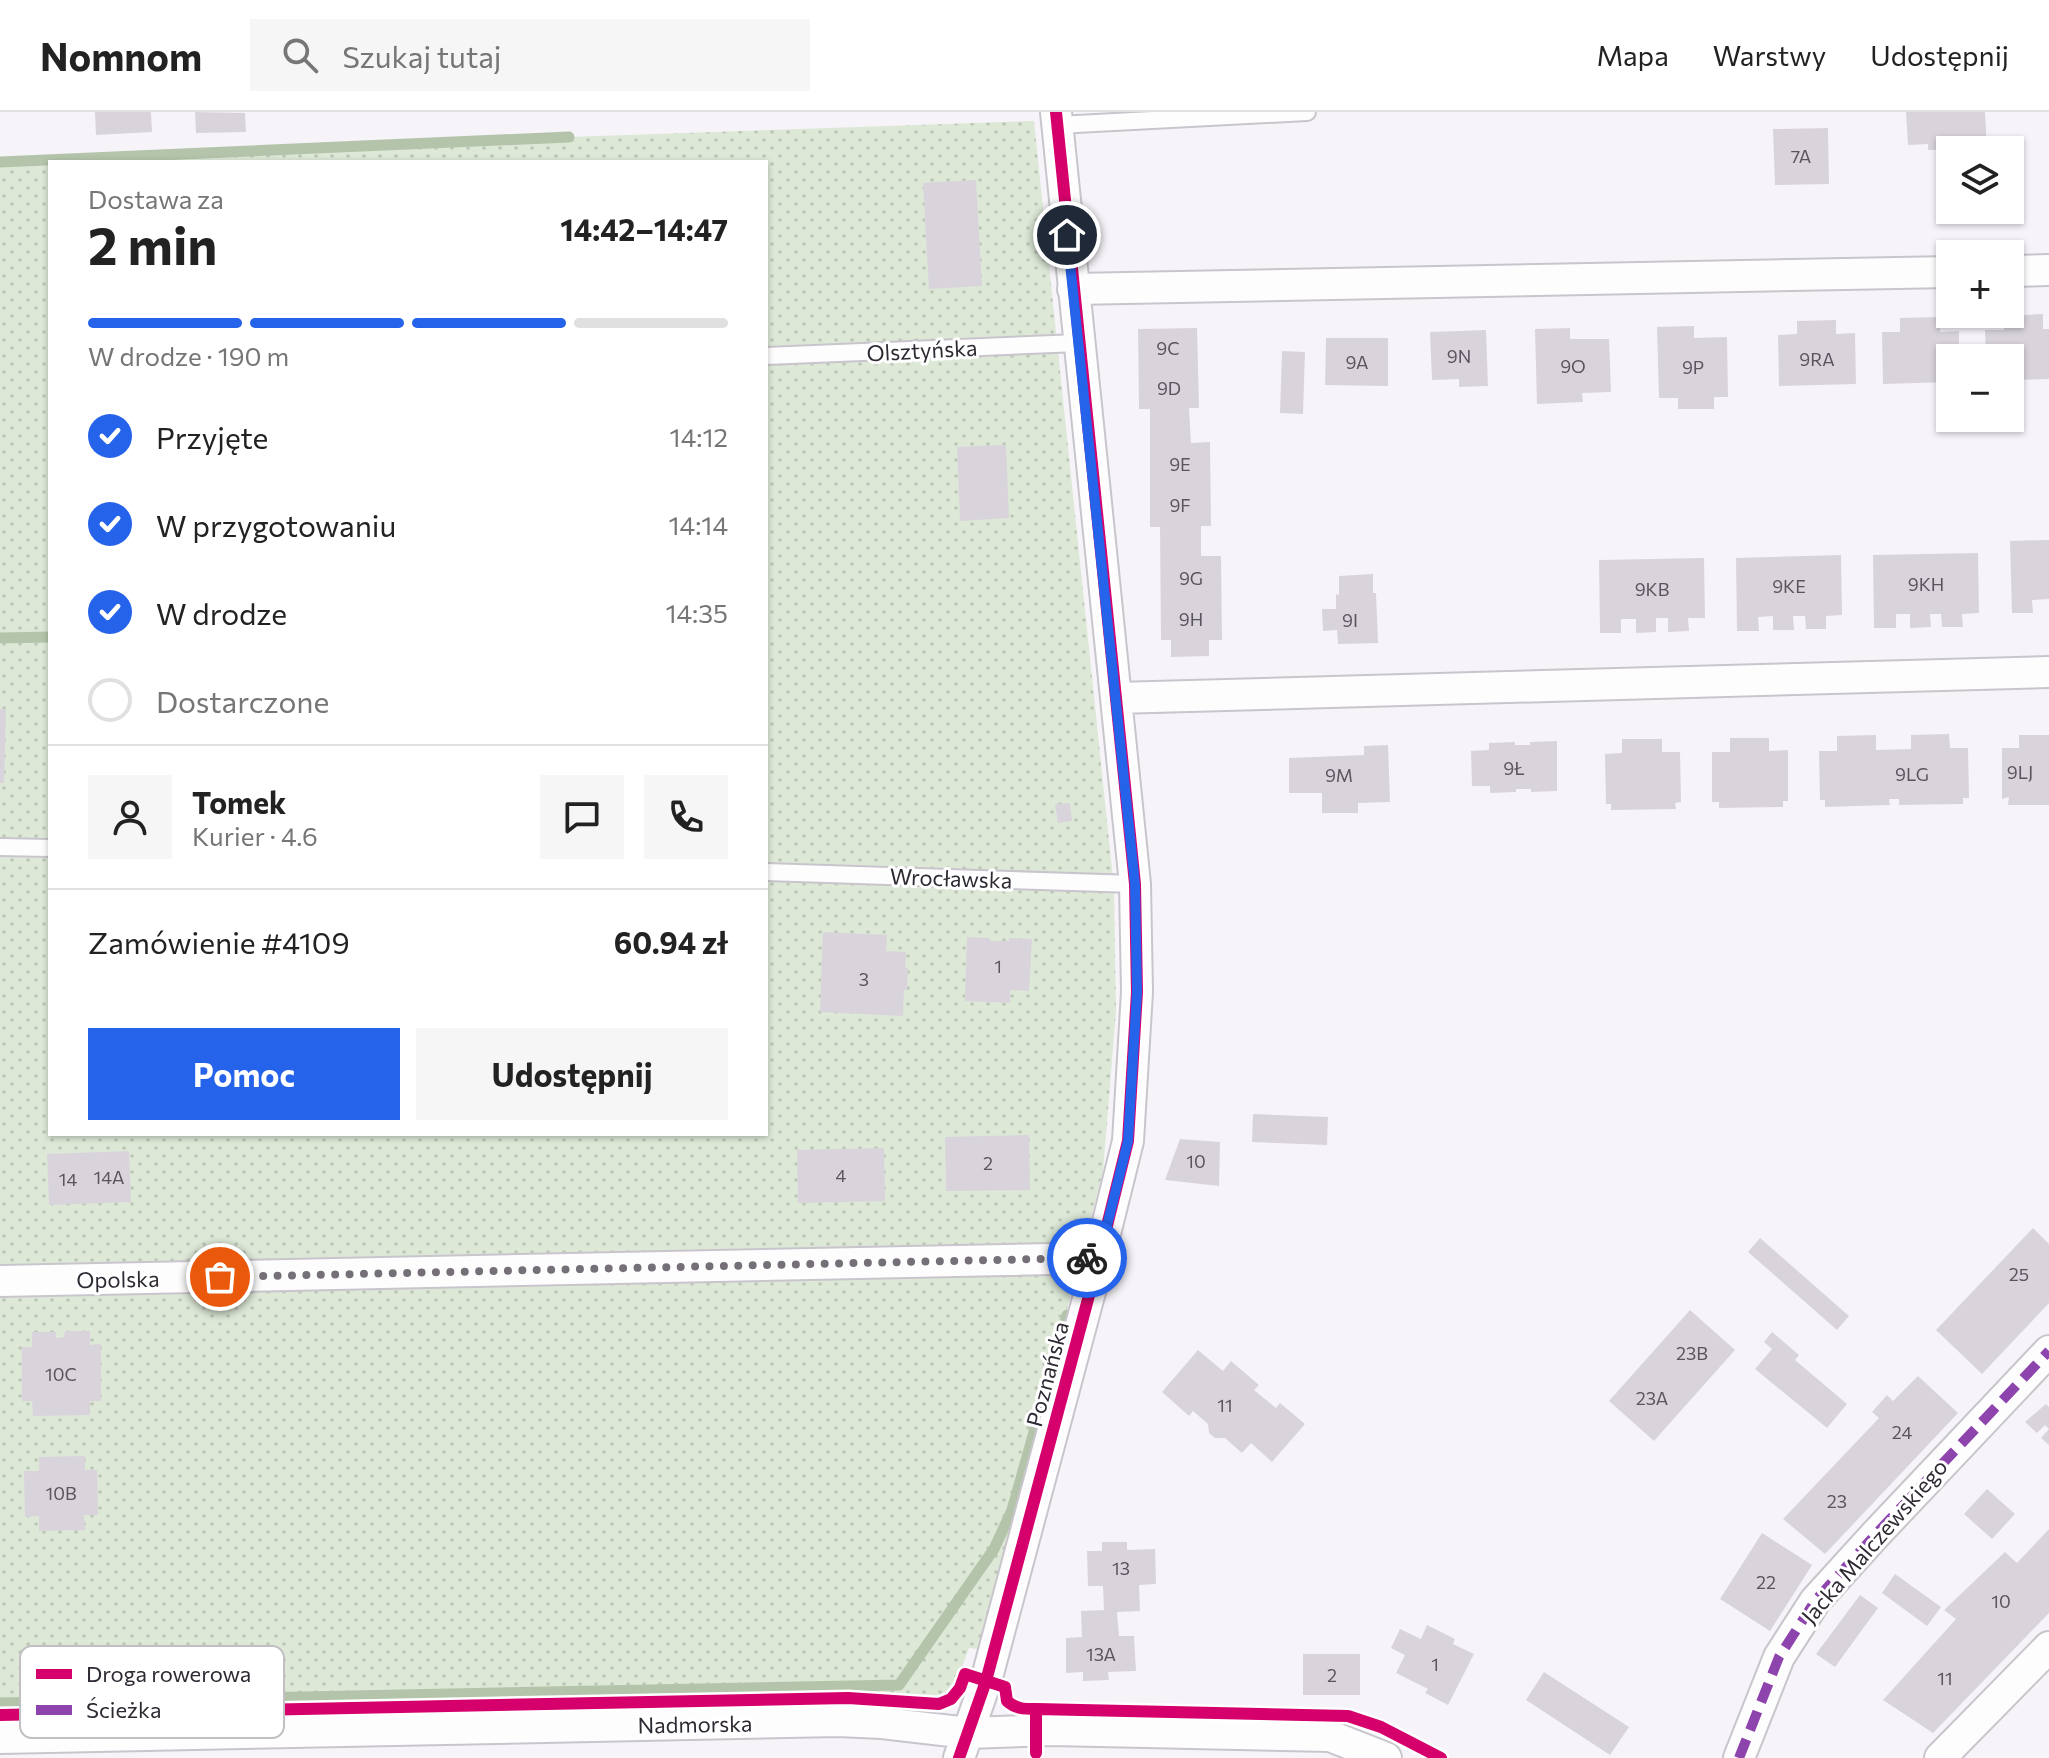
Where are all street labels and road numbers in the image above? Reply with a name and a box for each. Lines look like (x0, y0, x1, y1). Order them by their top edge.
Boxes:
street label: Olsztyńska (866, 334, 978, 366)
street label: Wrocławska (889, 862, 1013, 894)
street label: Opolska (76, 1265, 160, 1293)
street label: Poznańska (1020, 1319, 1074, 1429)
street label: Jacka Malczewskiego (1795, 1453, 1953, 1629)
street label: Nadmorska (637, 1709, 753, 1739)

